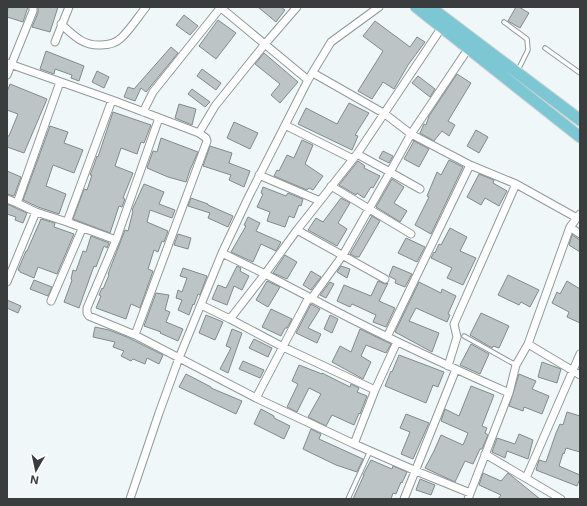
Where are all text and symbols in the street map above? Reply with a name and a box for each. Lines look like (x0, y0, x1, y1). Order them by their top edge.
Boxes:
north arrow (16, 450, 56, 490)
text: N (29, 472, 40, 487)

